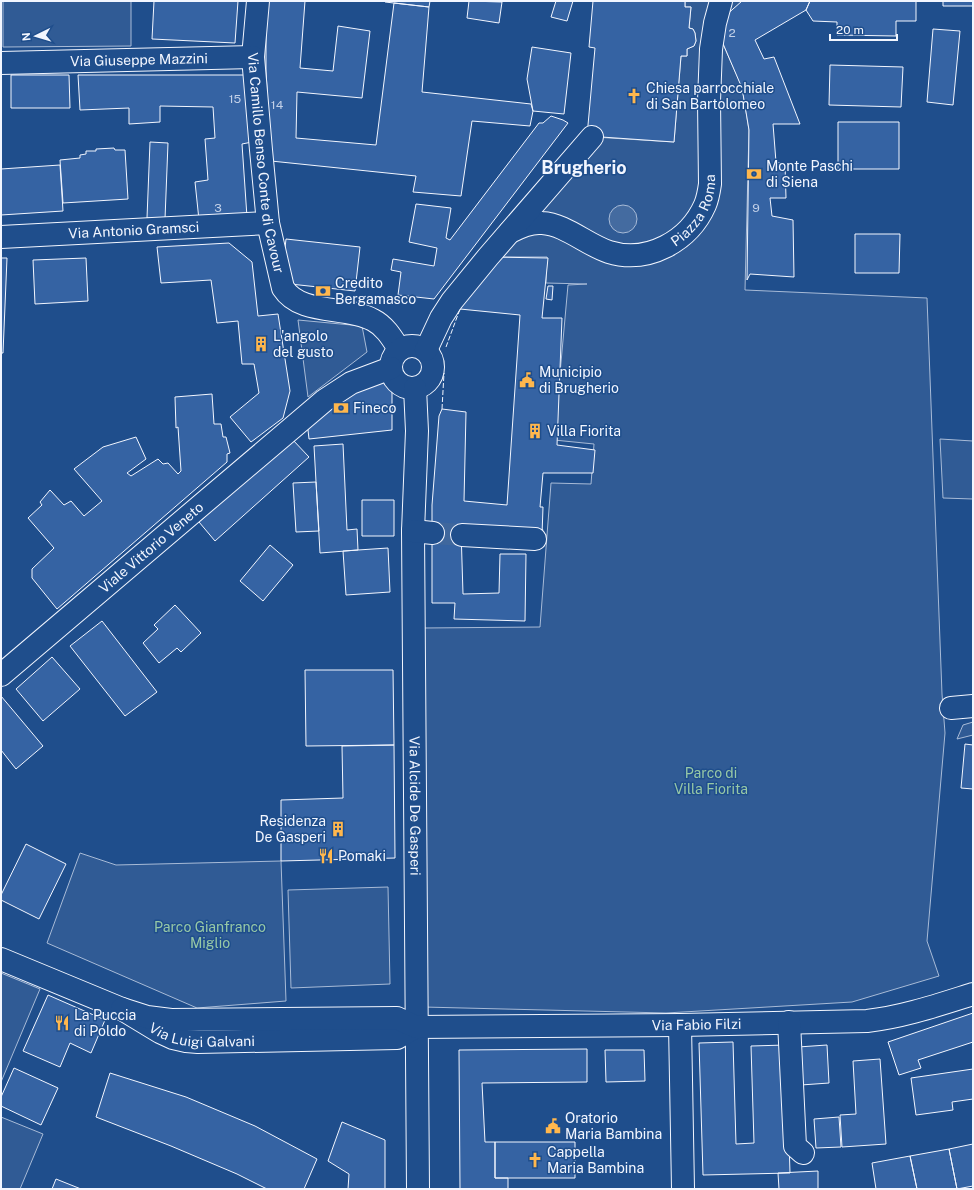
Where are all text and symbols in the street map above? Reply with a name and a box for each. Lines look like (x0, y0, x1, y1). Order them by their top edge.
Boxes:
north arrow (16, 16, 56, 56)
scale bar (830, 16, 897, 42)
text: 20 m (836, 23, 864, 37)
house number: 2 (728, 26, 736, 40)
text: N (20, 32, 32, 42)
street label: Via Giuseppe Mazzini (70, 50, 208, 69)
street label: Via Camillo Benso Conte di Cavour (245, 52, 287, 275)
place label: Chiesa parrocchiale di San Bartolomeo (646, 80, 774, 112)
church icon: Chiesa parrocchiale di San Bartolomeo (625, 87, 643, 105)
house number: 15 (229, 92, 242, 106)
house number: 14 (271, 98, 284, 112)
district label: Brugherio (541, 157, 627, 178)
place label: Monte Paschi di Siena (766, 158, 853, 190)
bank icon: Monte Paschi di Siena (745, 165, 763, 183)
street label: Piazza Roma (668, 174, 718, 249)
house number: 3 (214, 201, 222, 215)
house number: 9 (752, 201, 760, 215)
street label: Via Antonio Gramsci (68, 219, 200, 241)
place label: Credito Bergamasco (335, 275, 416, 307)
bank icon: Credito Bergamasco (314, 282, 332, 300)
place label: L'angolo del gusto (273, 328, 334, 360)
building icon: L'angolo del gusto (252, 335, 270, 353)
place label: Municipio di Brugherio (539, 364, 619, 396)
public building icon: Municipio di Brugherio (518, 371, 536, 389)
bank icon: Fineco (332, 399, 350, 417)
place label: Fineco (353, 400, 396, 416)
building icon: Villa Fiorita (526, 422, 544, 440)
place label: Villa Fiorita (547, 423, 621, 439)
street label: Viale Vittorio Veneto (96, 499, 207, 596)
street label: Via Alcide De Gasperi (407, 736, 424, 876)
park label: Parco di Villa Fiorita (674, 765, 748, 797)
place label: Residenza De Gasperi (255, 813, 326, 845)
building icon: Residenza De Gasperi (329, 820, 347, 838)
restaurant icon: Pomaki (317, 847, 335, 865)
place label: Pomaki (338, 848, 386, 864)
park label: Parco Gianfranco Miglio (154, 919, 266, 951)
place label: La Puccia di Poldo (74, 1007, 136, 1039)
restaurant icon: La Puccia di Poldo (53, 1014, 71, 1032)
street label: Via Fabio Filzi (652, 1016, 741, 1033)
street label: Via Luigi Galvani (146, 1019, 255, 1050)
place label: Oratorio Maria Bambina (565, 1110, 662, 1142)
public building icon: Oratorio Maria Bambina (544, 1117, 562, 1135)
place label: Cappella Maria Bambina (547, 1144, 644, 1176)
church icon: Cappella Maria Bambina (526, 1151, 544, 1169)

